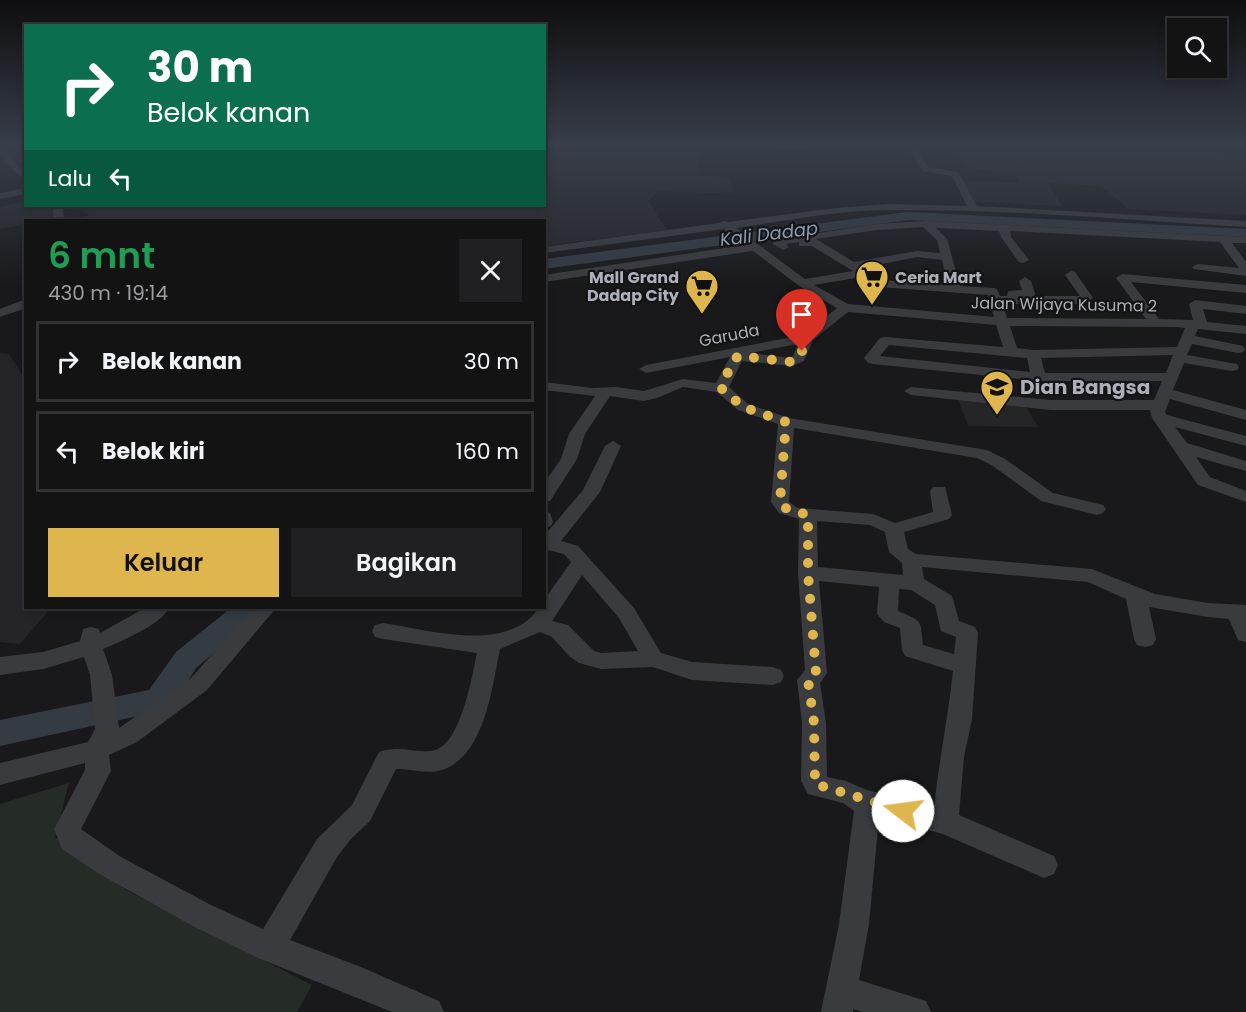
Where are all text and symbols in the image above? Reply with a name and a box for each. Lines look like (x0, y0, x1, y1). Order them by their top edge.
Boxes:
map controls (1167, 18, 1227, 78)
button: search (1167, 18, 1227, 78)
text: 30 m (147, 38, 253, 97)
icon: right (48, 48, 126, 126)
text: Belok kanan (147, 94, 310, 131)
icon: left (104, 162, 137, 195)
text: Lalu (48, 163, 92, 194)
water label: Kali Dadap (718, 215, 819, 252)
text: 6 mnt (48, 230, 155, 281)
button: close (459, 239, 522, 302)
supermarket icon: Ceria Mart (854, 259, 890, 306)
place label: Mall Grand Dadap City (587, 266, 680, 307)
place label: Ceria Mart (895, 266, 982, 289)
supermarket icon: Mall Grand Dadap City (684, 268, 720, 315)
text: 430 m · 19:14 (48, 279, 168, 307)
pin (776, 289, 827, 351)
street label: Jalan Wijaya Kusuma 2 (971, 291, 1157, 318)
icon: arrive (785, 298, 818, 331)
street label: Garuda (697, 318, 761, 353)
icon: right (51, 345, 84, 378)
text: Belok kanan (102, 346, 242, 377)
text: 30 m (464, 346, 519, 377)
school or university icon: Dian Bangsa (979, 369, 1015, 416)
place label: Dian Bangsa (1020, 373, 1150, 401)
icon: left (51, 435, 84, 468)
text: Belok kiri (102, 436, 205, 467)
text: 160 m (456, 436, 519, 467)
button: Keluar (48, 528, 279, 597)
button: Bagikan (291, 528, 522, 597)
position arrow (871, 779, 935, 843)

